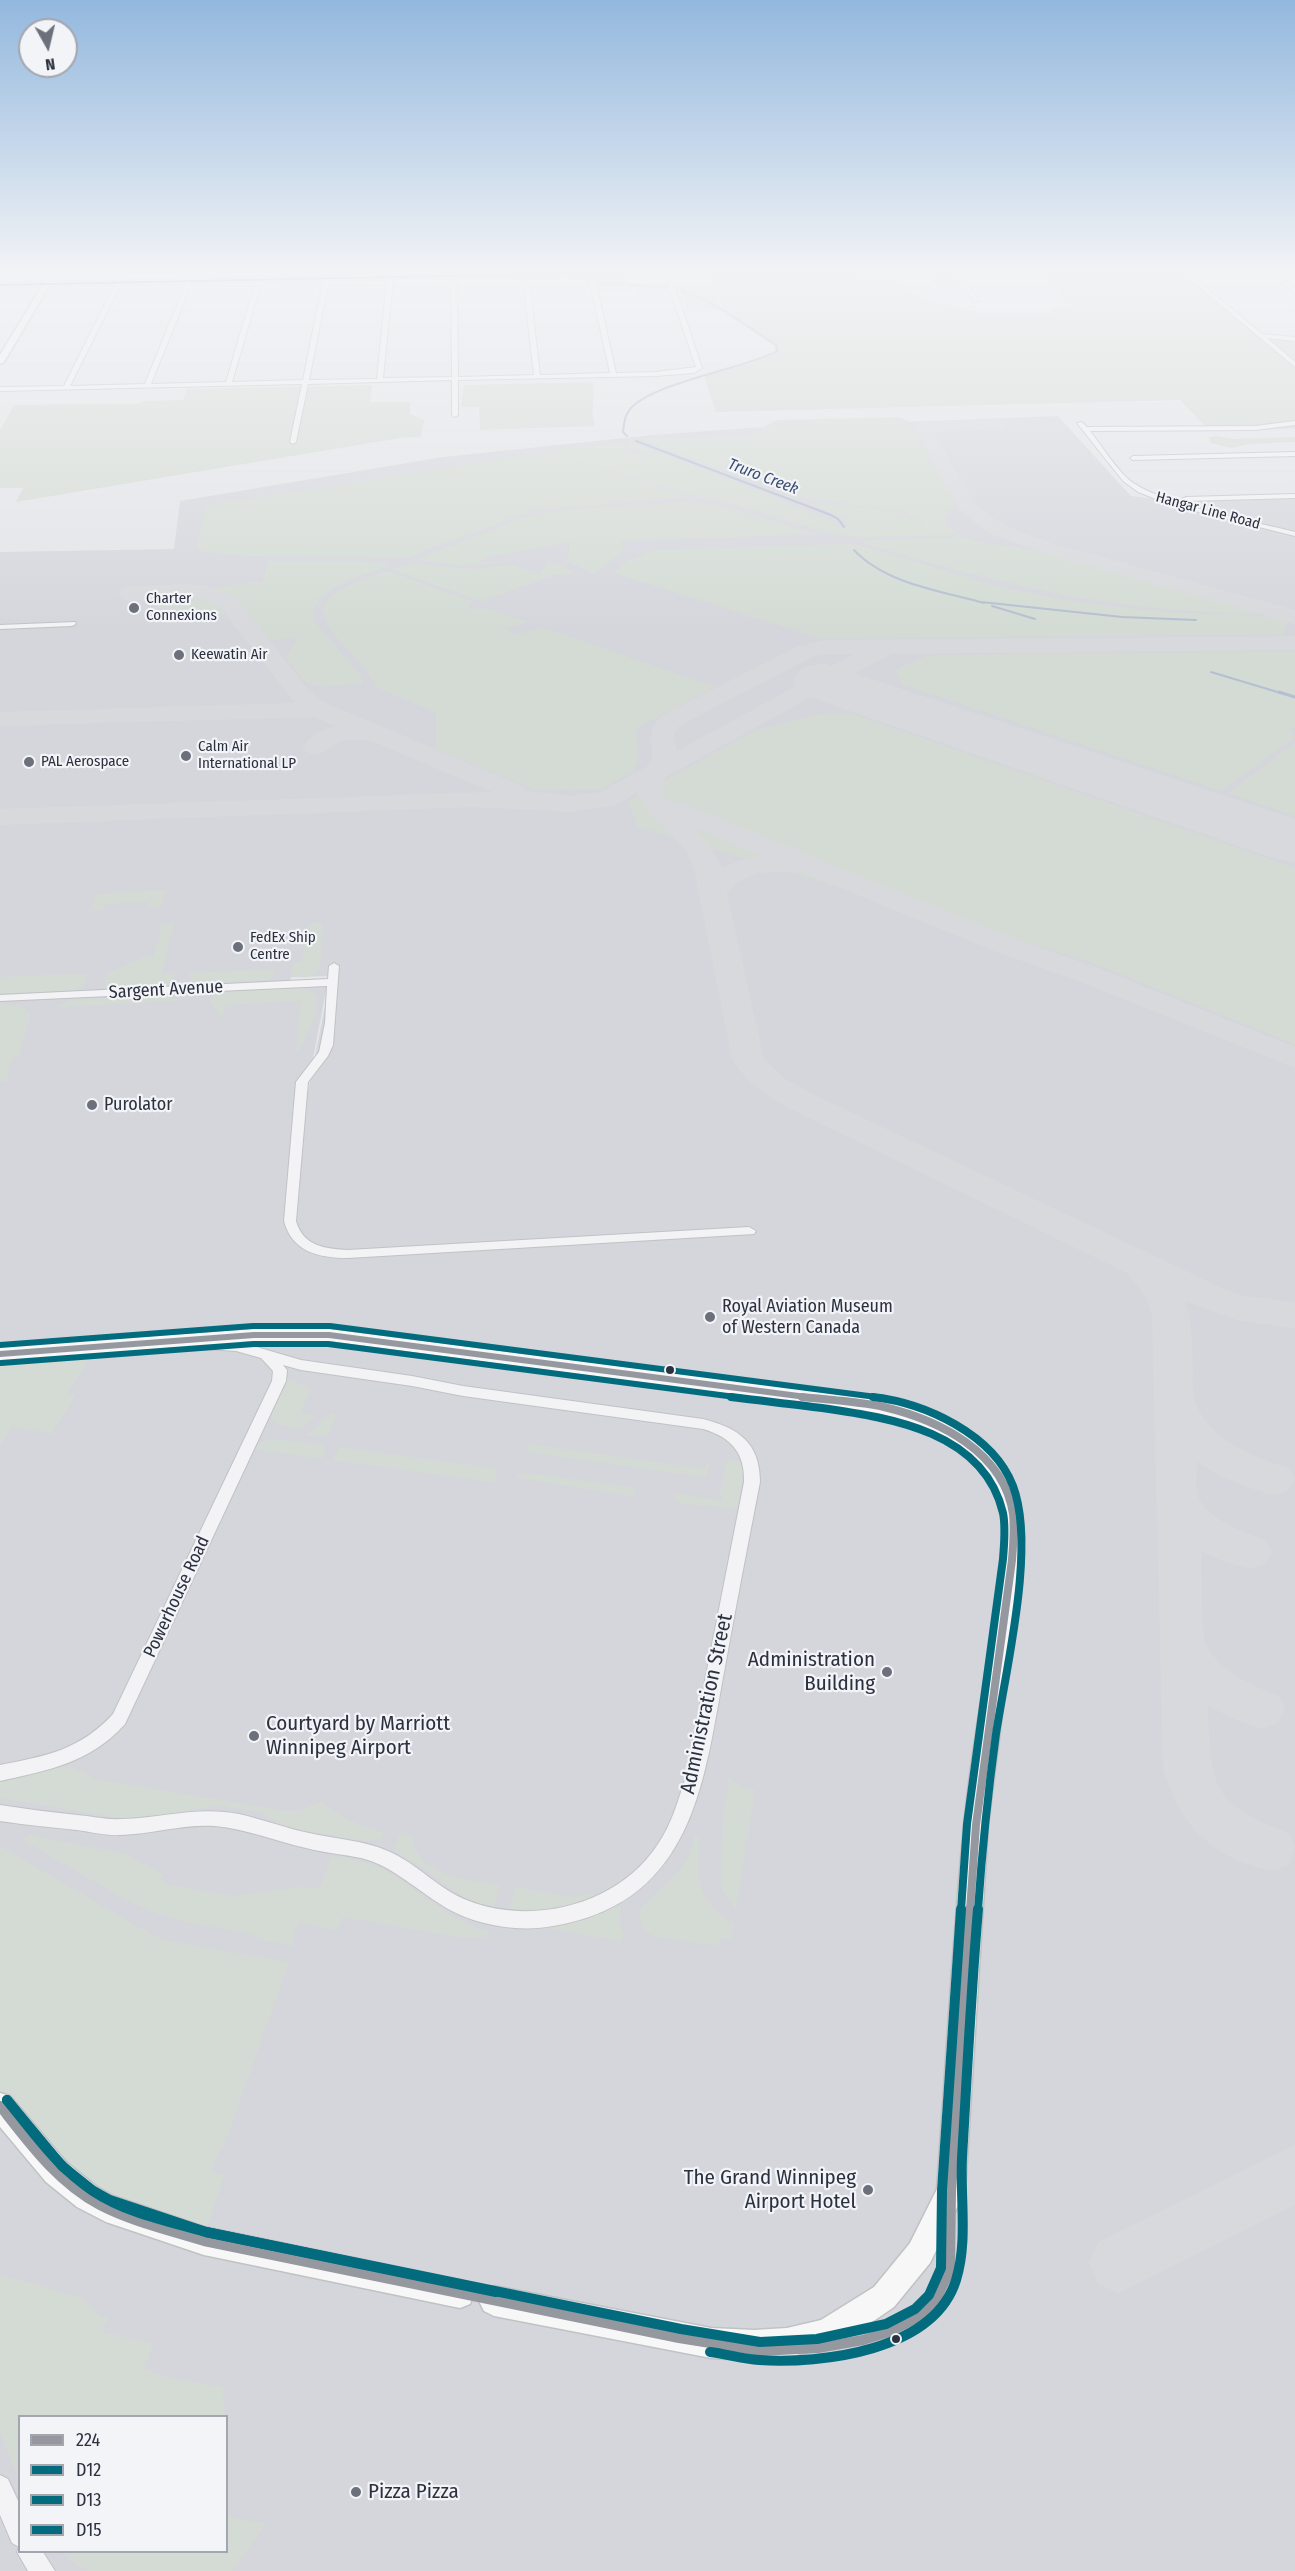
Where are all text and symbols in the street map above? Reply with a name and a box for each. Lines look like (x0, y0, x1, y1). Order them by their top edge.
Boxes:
north arrow (18, 18, 78, 78)
text: N (44, 54, 56, 74)
water label: Truro Creek (725, 455, 801, 499)
street label: Hangar Line Road (1154, 488, 1262, 534)
place label: Charter Connexions (146, 590, 217, 625)
marker: Charter Connexions (127, 601, 141, 615)
place label: Keewatin Air (191, 646, 268, 664)
marker: Keewatin Air (172, 648, 186, 662)
place label: Calm Air International LP (198, 738, 296, 773)
marker: Calm Air International LP (179, 749, 193, 763)
place label: PAL Aerospace (41, 753, 129, 771)
marker: PAL Aerospace (22, 755, 36, 769)
place label: FedEx Ship Centre (250, 929, 316, 964)
marker: FedEx Ship Centre (231, 940, 245, 954)
street label: Sargent Avenue (108, 976, 224, 1004)
place label: Purolator (104, 1094, 172, 1116)
marker: Purolator (85, 1098, 99, 1112)
place label: Royal Aviation Museum of Western Canada (722, 1296, 893, 1338)
marker: Royal Aviation Museum of Western Canada (703, 1310, 717, 1324)
unlabelled marker (664, 1364, 676, 1376)
street label: Powerhouse Road (139, 1533, 215, 1661)
street label: Administration Street (676, 1612, 738, 1796)
place label: Administration Building (748, 1647, 875, 1697)
marker: Administration Building (880, 1665, 894, 1679)
place label: Courtyard by Marriott Winnipeg Airport (266, 1711, 450, 1761)
marker: Courtyard by Marriott Winnipeg Airport (247, 1729, 261, 1743)
place label: The Grand Winnipeg Airport Hotel (684, 2165, 856, 2215)
marker: The Grand Winnipeg Airport Hotel (861, 2183, 875, 2197)
unlabelled marker (890, 2333, 902, 2345)
legend (18, 2415, 228, 2553)
text: 224 (76, 2429, 100, 2451)
text: D12 (76, 2459, 101, 2481)
place label: Pizza Pizza (368, 2479, 459, 2505)
marker: Pizza Pizza (349, 2485, 363, 2499)
text: D13 (76, 2489, 101, 2511)
text: D15 (76, 2519, 102, 2541)

